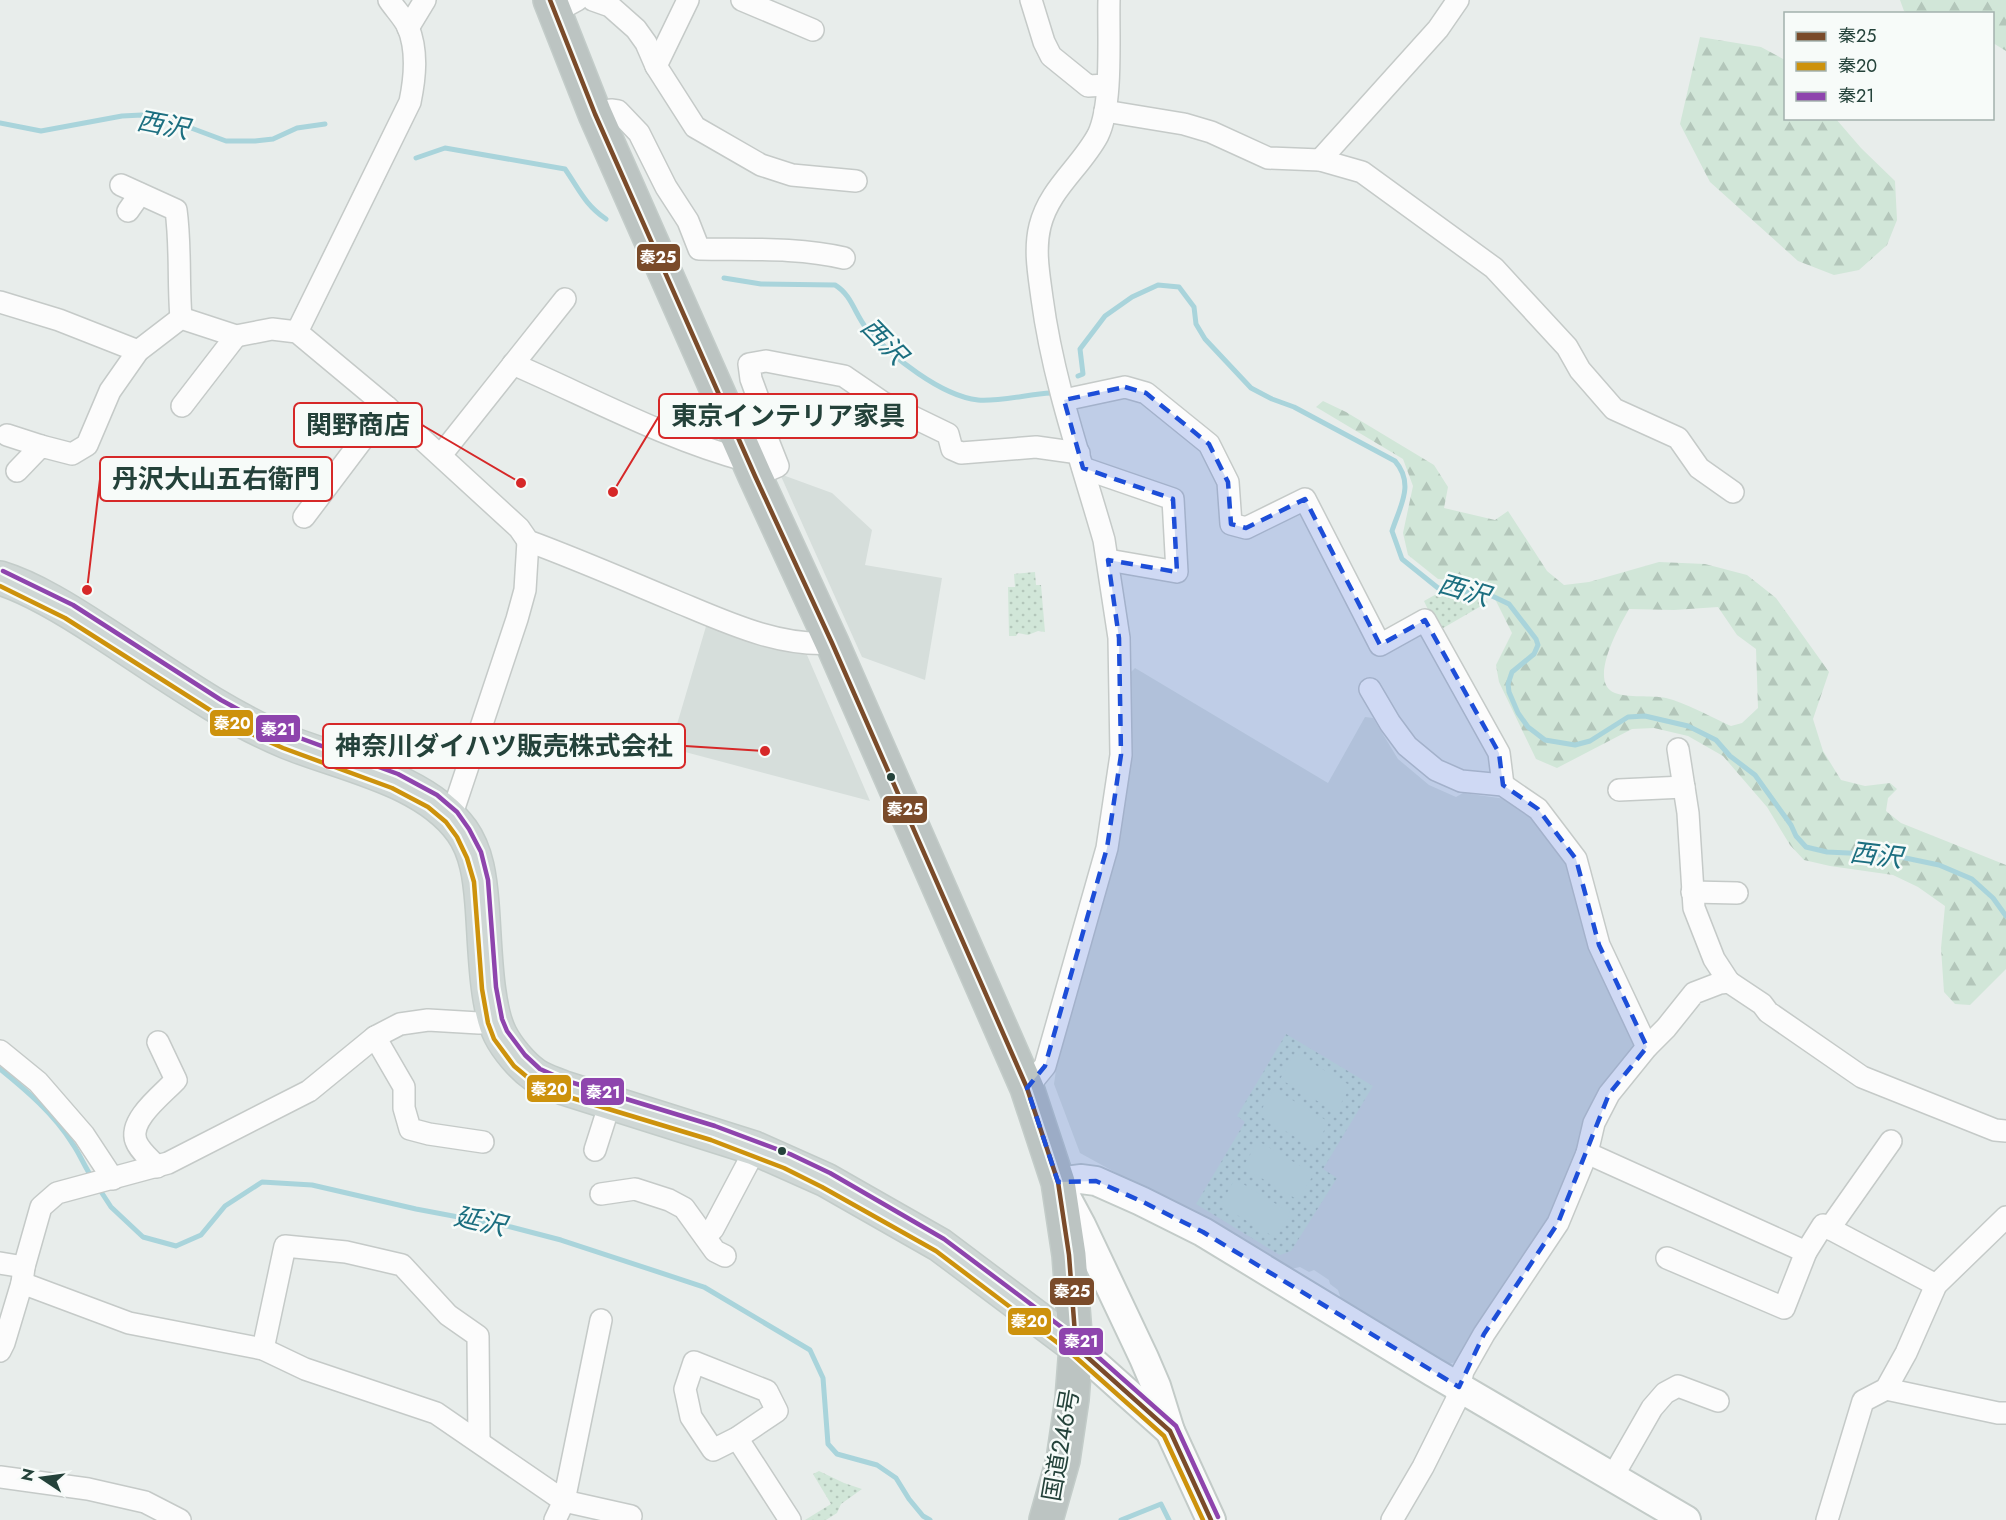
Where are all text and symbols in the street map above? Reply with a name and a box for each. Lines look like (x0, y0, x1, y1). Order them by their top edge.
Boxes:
legend (1784, 12, 1994, 120)
text: 秦25 (1838, 23, 1876, 49)
text: 秦20 (1838, 53, 1877, 79)
text: 秦21 (1838, 83, 1874, 109)
water label: 西沢 (134, 101, 195, 149)
line badge: 秦25 (636, 243, 681, 272)
text: 秦25 (640, 246, 676, 269)
water label: 西沢 (852, 309, 918, 375)
callout: 東京インテリア家具 (659, 394, 917, 438)
text: 東京インテリア家具 (671, 397, 905, 435)
callout: 関野商店 (294, 403, 422, 447)
text: 関野商店 (306, 406, 410, 444)
callout: 丹沢大山五右衛門 (100, 457, 332, 501)
text: 丹沢大山五右衛門 (112, 460, 320, 498)
water label: 西沢 (1434, 565, 1497, 616)
line badge: 秦20 (209, 709, 254, 737)
text: 秦20 (213, 712, 251, 735)
line badge: 秦21 (255, 714, 301, 743)
text: 秦21 (261, 718, 295, 741)
callout: 神奈川ダイハツ販売株式会社 (323, 724, 685, 768)
text: 神奈川ダイハツ販売株式会社 (335, 727, 673, 765)
unlabelled marker (885, 771, 897, 783)
line badge: 秦25 (882, 795, 928, 824)
text: 秦25 (887, 798, 923, 821)
water label: 西沢 (1848, 833, 1907, 877)
line badge: 秦20 (526, 1074, 572, 1103)
line badge: 秦21 (580, 1077, 625, 1106)
text: 秦20 (530, 1078, 568, 1101)
text: 秦21 (586, 1081, 620, 1104)
unlabelled marker (776, 1145, 788, 1157)
water label: 延沢 (450, 1197, 513, 1246)
line badge: 秦25 (1049, 1277, 1095, 1306)
text: 秦25 (1054, 1280, 1090, 1303)
line badge: 秦20 (1007, 1307, 1052, 1336)
text: 秦20 (1010, 1310, 1048, 1333)
line badge: 秦21 (1058, 1327, 1104, 1356)
text: 秦21 (1064, 1330, 1098, 1353)
street label: 国道246号 (1033, 1386, 1088, 1504)
north arrow (12, 1448, 72, 1508)
text: N (15, 1466, 41, 1484)

